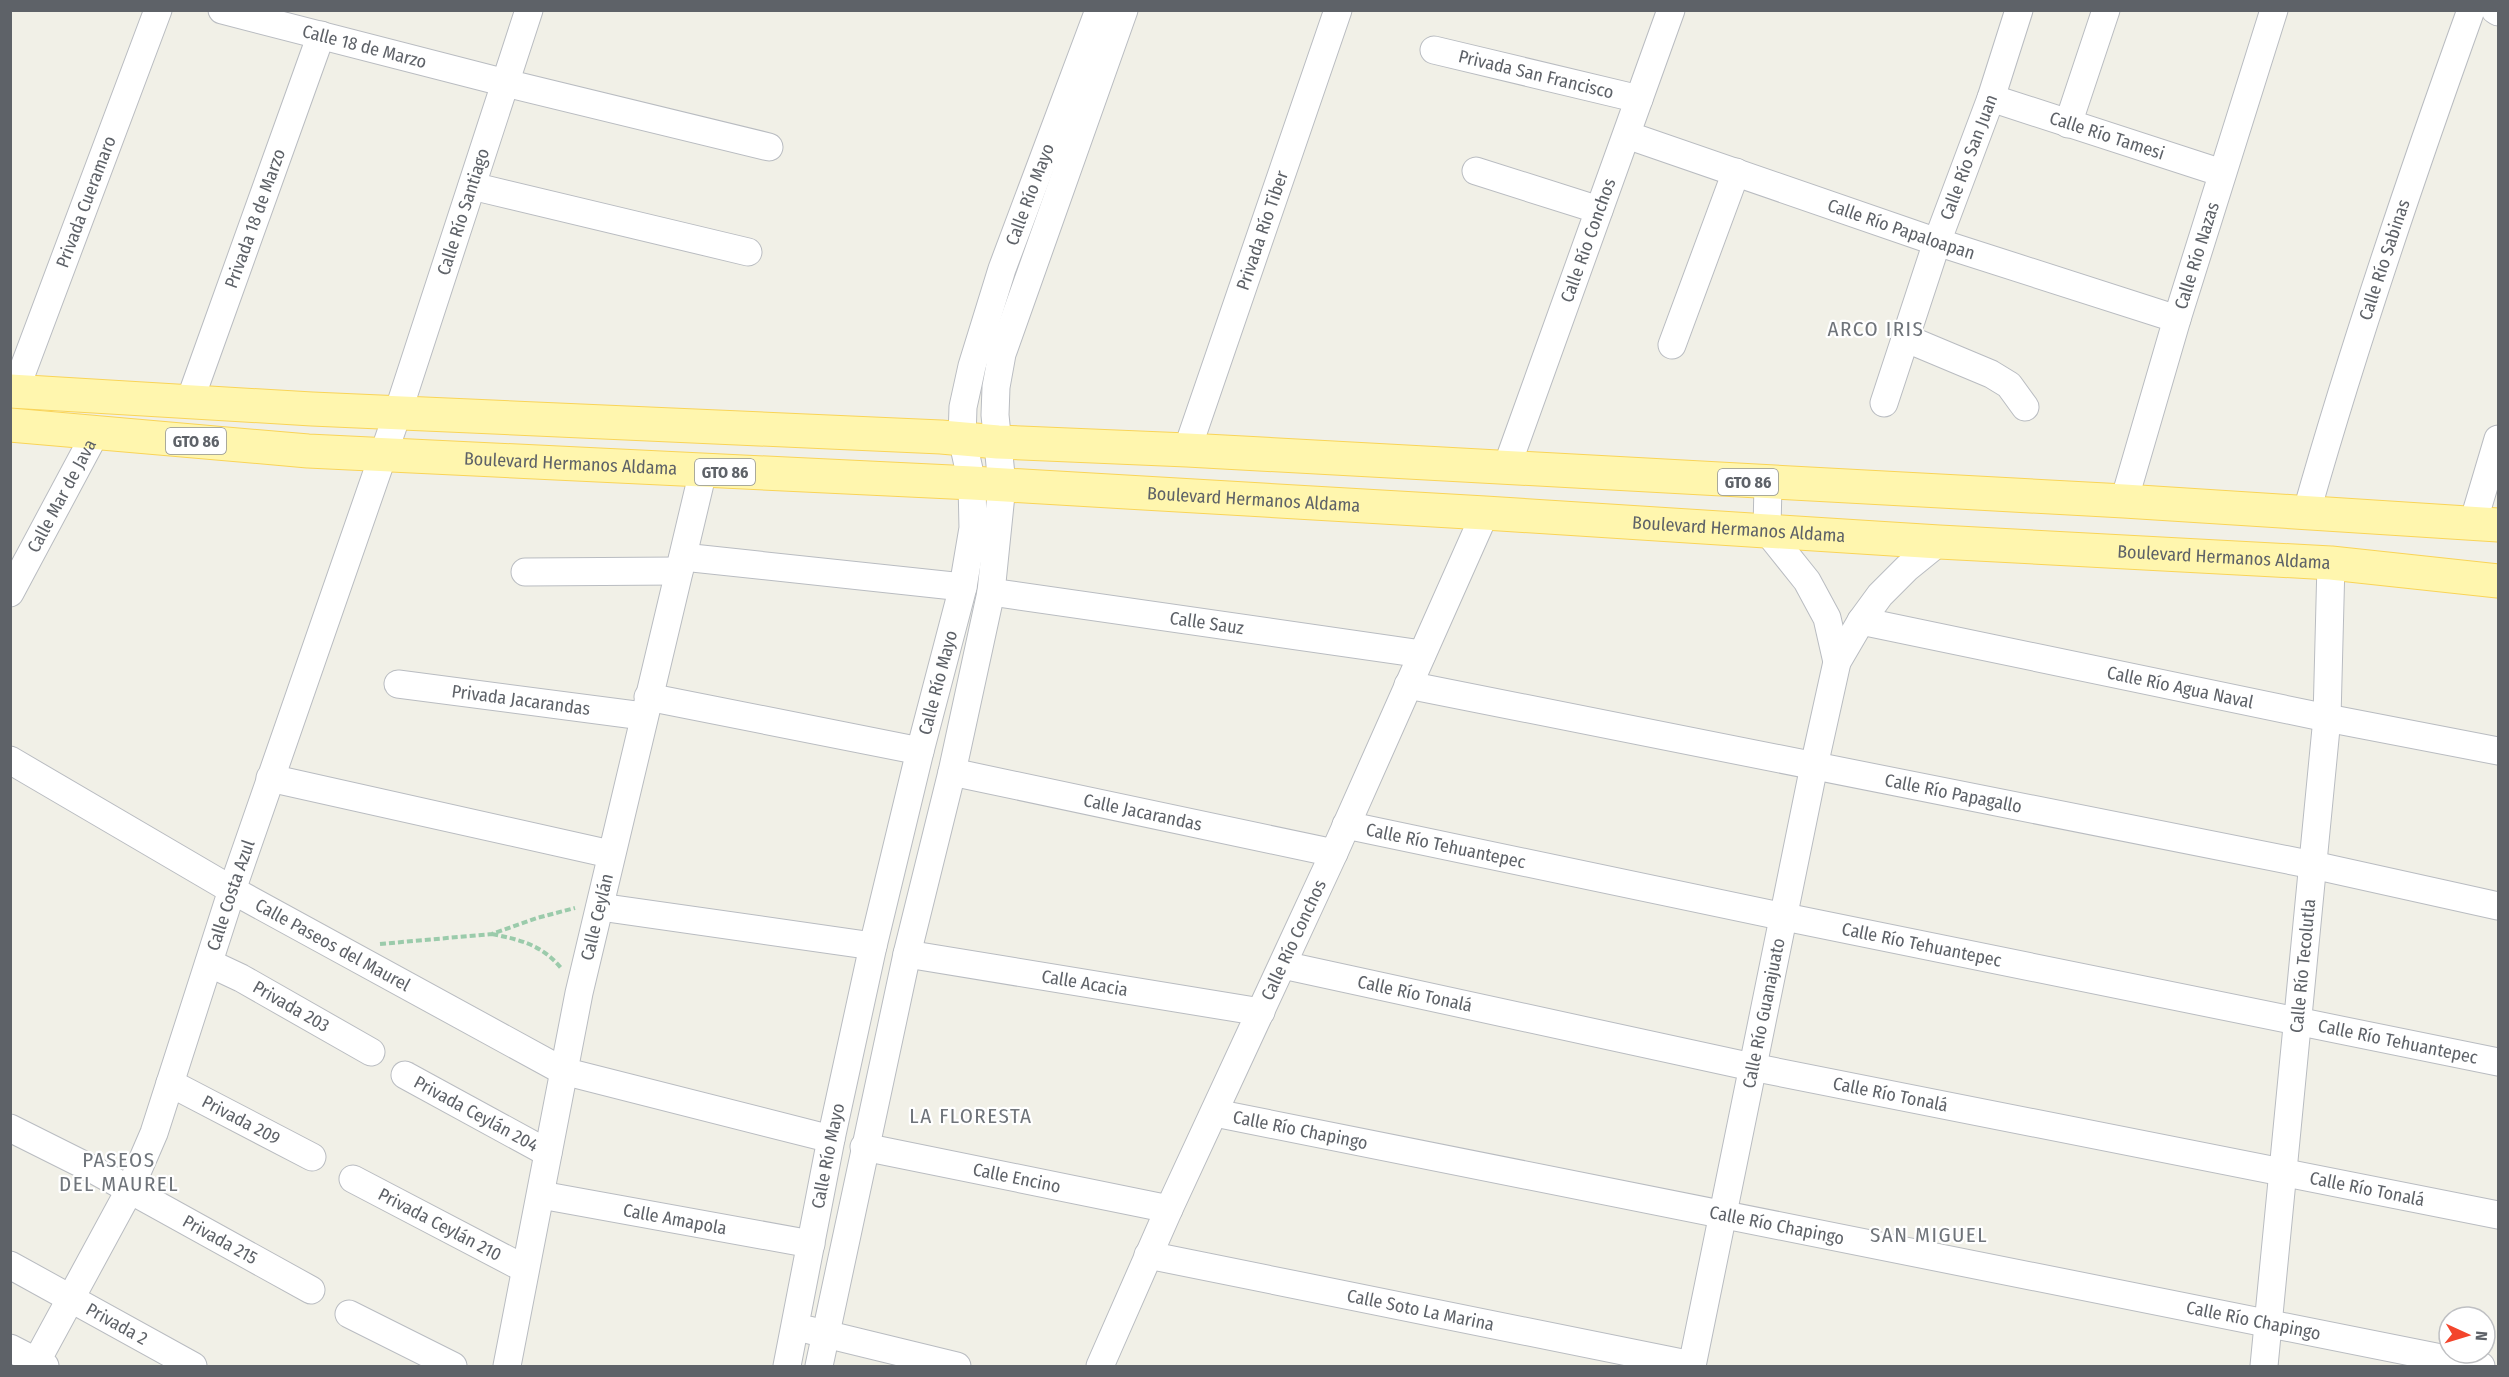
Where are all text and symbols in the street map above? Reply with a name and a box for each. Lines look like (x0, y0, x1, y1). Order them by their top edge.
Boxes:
street label: Calle 18 de Marzo (300, 20, 429, 73)
street label: Privada San Francisco (1456, 45, 1616, 104)
street label: Calle Río San Juan (1935, 91, 2002, 223)
street label: Calle Río Tamesi (2047, 107, 2167, 165)
street label: Privada Cueramaro (51, 133, 121, 271)
street label: Calle Río Mayo (1001, 140, 1059, 248)
street label: Privada 18 de Marzo (220, 146, 290, 291)
street label: Calle Río Santiago (432, 146, 494, 278)
street label: Privada Río Tiber (1232, 167, 1293, 293)
street label: Calle Río Conchos (1556, 175, 1621, 305)
street label: Calle Río Papaloapan (1825, 194, 1978, 264)
street label: Calle Río Sabinas (2354, 196, 2415, 323)
street label: Calle Río Nazas (2170, 199, 2224, 312)
district label: ARCO IRIS (1827, 316, 1925, 342)
road number: GTO 86 (166, 428, 226, 454)
street label: Calle Mar de Java (23, 435, 101, 556)
street label: Boulevard Hermanos Aldama (463, 448, 678, 480)
road number: GTO 86 (695, 459, 755, 485)
road number: GTO 86 (1718, 469, 1778, 495)
street label: Boulevard Hermanos Aldama (1146, 482, 1361, 517)
street label: Boulevard Hermanos Aldama (1631, 511, 1846, 547)
street label: Boulevard Hermanos Aldama (2117, 541, 2331, 574)
street label: Calle Sauz (1168, 607, 1245, 639)
street label: Calle Río Mayo (914, 628, 962, 737)
street label: Calle Río Agua Naval (2105, 661, 2256, 713)
street label: Privada Jacarandas (450, 680, 592, 720)
street label: Calle Río Papagallo (1883, 769, 2024, 818)
street label: Calle Jacarandas (1082, 789, 1204, 836)
street label: Calle Río Tehuantepec (1364, 818, 1528, 873)
street label: Calle Costa Azul (202, 837, 260, 954)
street label: Calle Ceylán (576, 871, 618, 963)
street label: Calle Río Conchos (1256, 876, 1331, 1004)
street label: Calle Paseos del Maurel (251, 894, 414, 996)
street label: Calle Río Tecolutla (2285, 898, 2320, 1034)
street label: Calle Río Tehuantepec (1840, 918, 2004, 972)
street label: Calle Río Guanajuato (1738, 936, 1790, 1090)
street label: Calle Acacia (1040, 965, 1130, 1001)
street label: Calle Río Tonalá (1356, 971, 1474, 1017)
street label: Privada 203 (249, 976, 333, 1037)
street label: Calle Río Tehuantepec (2316, 1015, 2480, 1069)
street label: Privada Ceylán 204 (410, 1071, 542, 1157)
street label: Calle Río Tonalá (1831, 1072, 1950, 1117)
street label: Privada 209 (198, 1091, 284, 1149)
street label: Calle Río Mayo (807, 1101, 849, 1211)
district label: LA FLORESTA (909, 1103, 1033, 1129)
street label: Calle Río Chapingo (1231, 1106, 1370, 1154)
district label: PASEOS DEL MAUREL (59, 1147, 179, 1197)
street label: Calle Encino (971, 1158, 1063, 1198)
street label: Calle Río Tonalá (2308, 1167, 2427, 1211)
street label: Privada Ceylán 210 (374, 1183, 505, 1266)
street label: Calle Amapola (621, 1199, 729, 1240)
street label: Calle Río Chapingo (1708, 1201, 1846, 1249)
street label: Privada 215 (179, 1210, 261, 1269)
district label: SAN MIGUEL (1870, 1222, 1988, 1248)
street label: Calle Soto La Marina (1345, 1284, 1496, 1336)
street label: Calle Río Chapingo (2184, 1296, 2323, 1345)
street label: Privada 2 (82, 1298, 152, 1350)
north arrow (2437, 1305, 2497, 1365)
text: N (2472, 1331, 2491, 1341)

